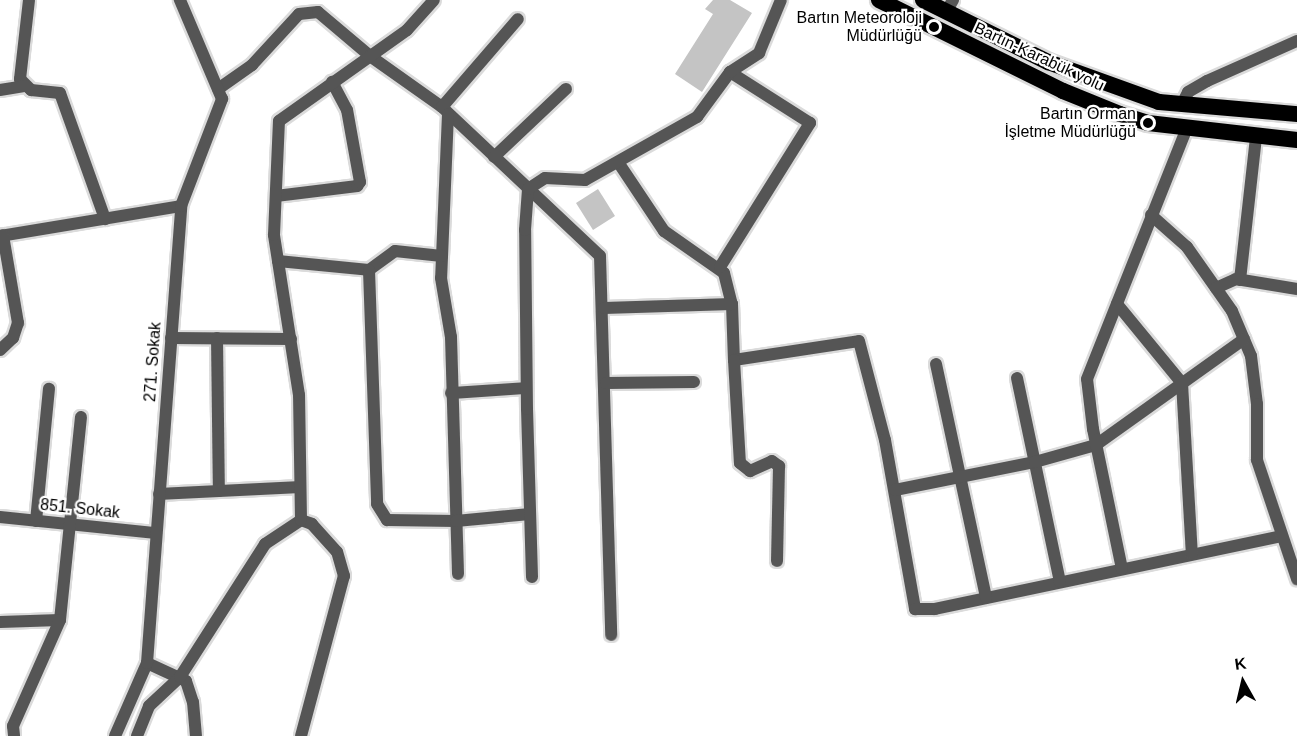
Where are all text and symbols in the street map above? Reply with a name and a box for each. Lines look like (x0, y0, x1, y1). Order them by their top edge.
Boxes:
place label: Bartın Meteoroloji Müdürlüğü (797, 8, 922, 46)
street label: Bartın-Karabük yolu (971, 18, 1107, 96)
marker: Bartın Meteoroloji Müdürlüğü (927, 20, 941, 34)
place label: Bartın Orman İşletme Müdürlüğü (1004, 104, 1136, 142)
marker: Bartın Orman İşletme Müdürlüğü (1141, 116, 1155, 130)
street label: 271. Sokak (141, 321, 165, 403)
street label: 851. Sokak (39, 495, 121, 523)
north arrow (1213, 652, 1273, 712)
text: K (1234, 654, 1247, 673)

